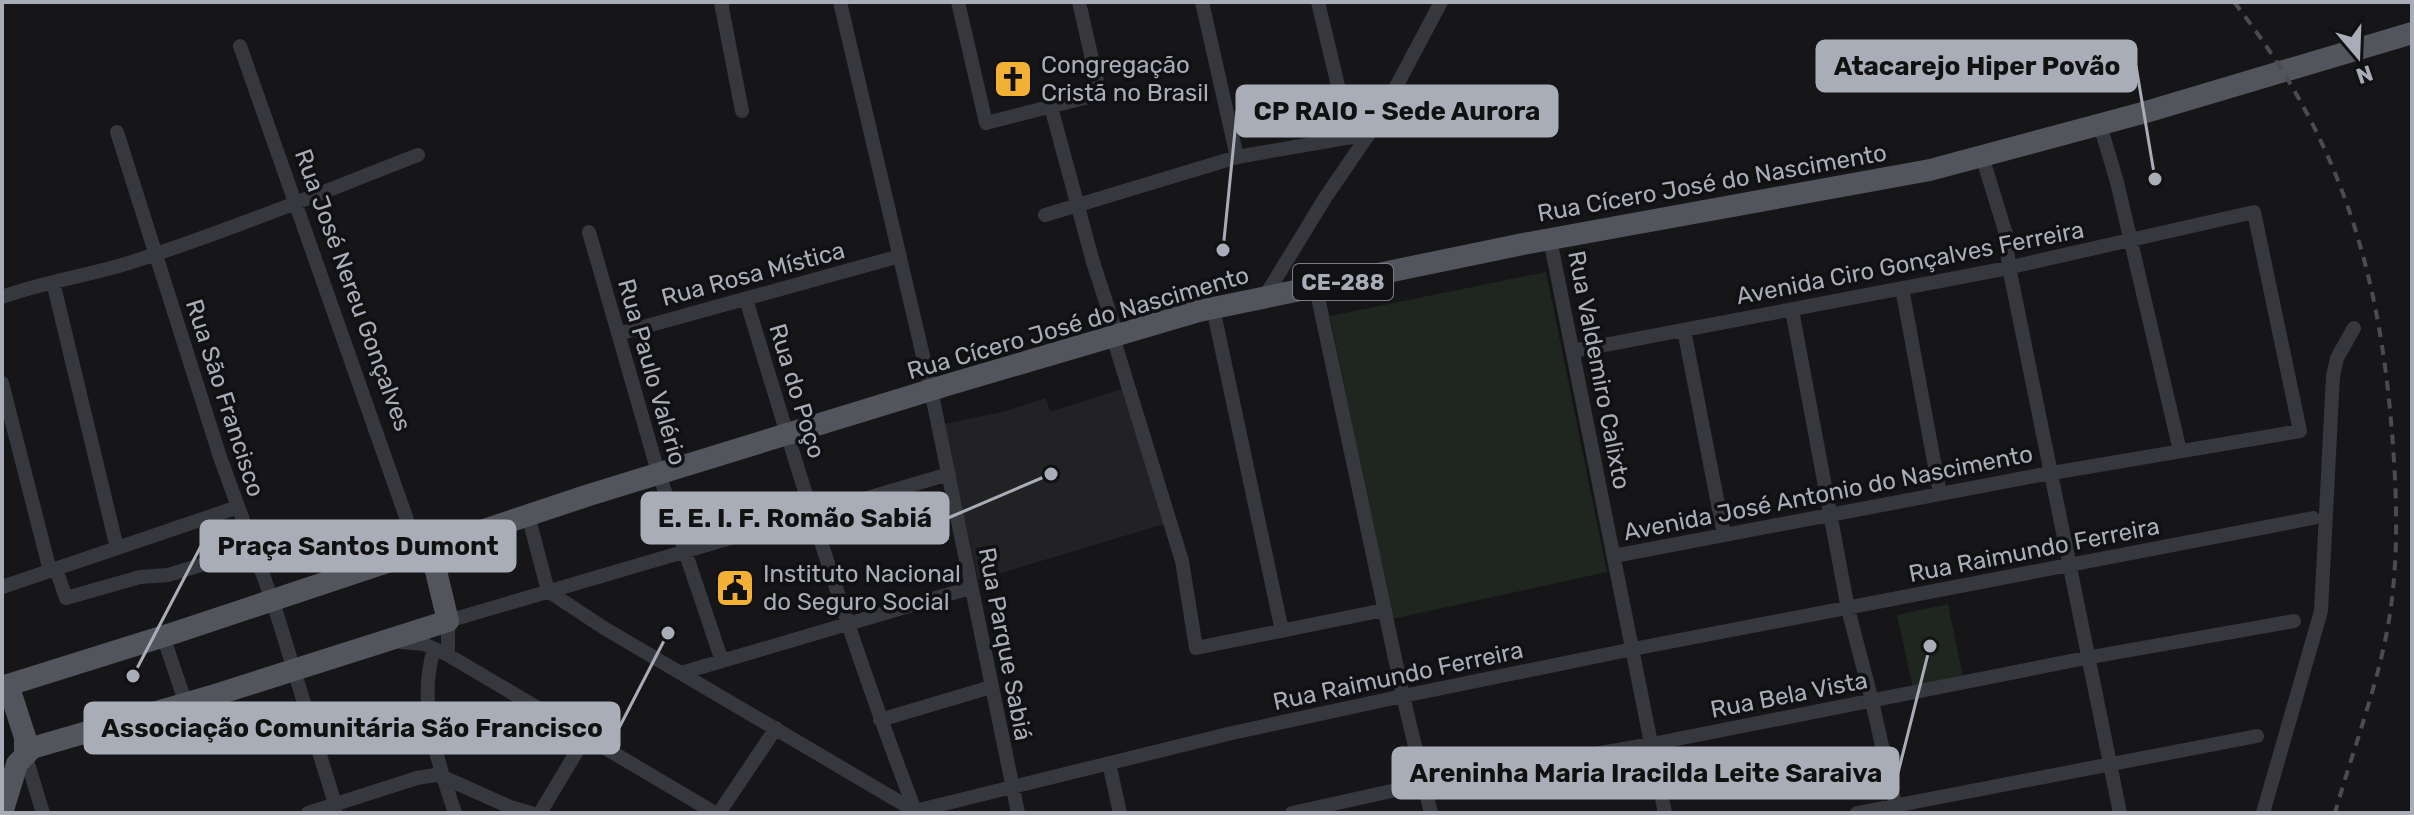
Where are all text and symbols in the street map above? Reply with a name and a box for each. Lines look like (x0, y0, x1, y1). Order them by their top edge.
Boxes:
north arrow (2318, 16, 2398, 96)
callout: Atacarejo Hiper Povão (1817, 41, 2136, 91)
place label: Congregação Cristã no Brasil (1041, 51, 1209, 107)
text: Atacarejo Hiper Povão (1834, 51, 2120, 82)
church icon: Congregação Cristã no Brasil (992, 58, 1034, 100)
text: N (2352, 59, 2376, 90)
callout: CP RAIO - Sede Aurora (1237, 86, 1557, 136)
text: CP RAIO - Sede Aurora (1254, 96, 1540, 127)
street label: Rua Cícero José do Nascimento (1535, 138, 1889, 228)
street label: Rua José Nereu Gonçalves (289, 145, 417, 435)
street label: Avenida Ciro Gonçalves Ferreira (1734, 216, 2086, 310)
street label: Rua Rosa Mística (658, 236, 848, 312)
street label: Rua Valdemiro Calixto (1562, 248, 1636, 492)
street label: Rua Cícero José do Nascimento (904, 261, 1252, 385)
road number: CE-288 (1293, 264, 1393, 300)
street label: Rua Paulo Valério (612, 276, 692, 468)
street label: Rua São Francisco (180, 296, 270, 500)
street label: Rua do Poço (763, 320, 831, 462)
street label: Avenida José Antonio do Nascimento (1621, 440, 2035, 546)
callout: E. E. I. F. Romão Sabiá (642, 493, 948, 543)
text: E. E. I. F. Romão Sabiá (658, 503, 932, 534)
street label: Rua Raimundo Ferreira (1906, 512, 2162, 588)
callout: Praça Santos Dumont (201, 521, 515, 571)
text: Praça Santos Dumont (217, 531, 499, 562)
street label: Rua Parque Sabiá (973, 545, 1037, 743)
place label: Instituto Nacional do Seguro Social (763, 560, 961, 616)
public building icon: Instituto Nacional do Seguro Social (714, 567, 756, 609)
street label: Rua Raimundo Ferreira (1270, 636, 1526, 716)
street label: Rua Bela Vista (1708, 666, 1870, 724)
callout: Associação Comunitária São Francisco (85, 703, 619, 753)
text: Associação Comunitária São Francisco (101, 713, 603, 744)
callout: Areninha Maria Iracilda Leite Saraiva (1393, 748, 1898, 798)
text: Areninha Maria Iracilda Leite Saraiva (1410, 758, 1882, 789)

